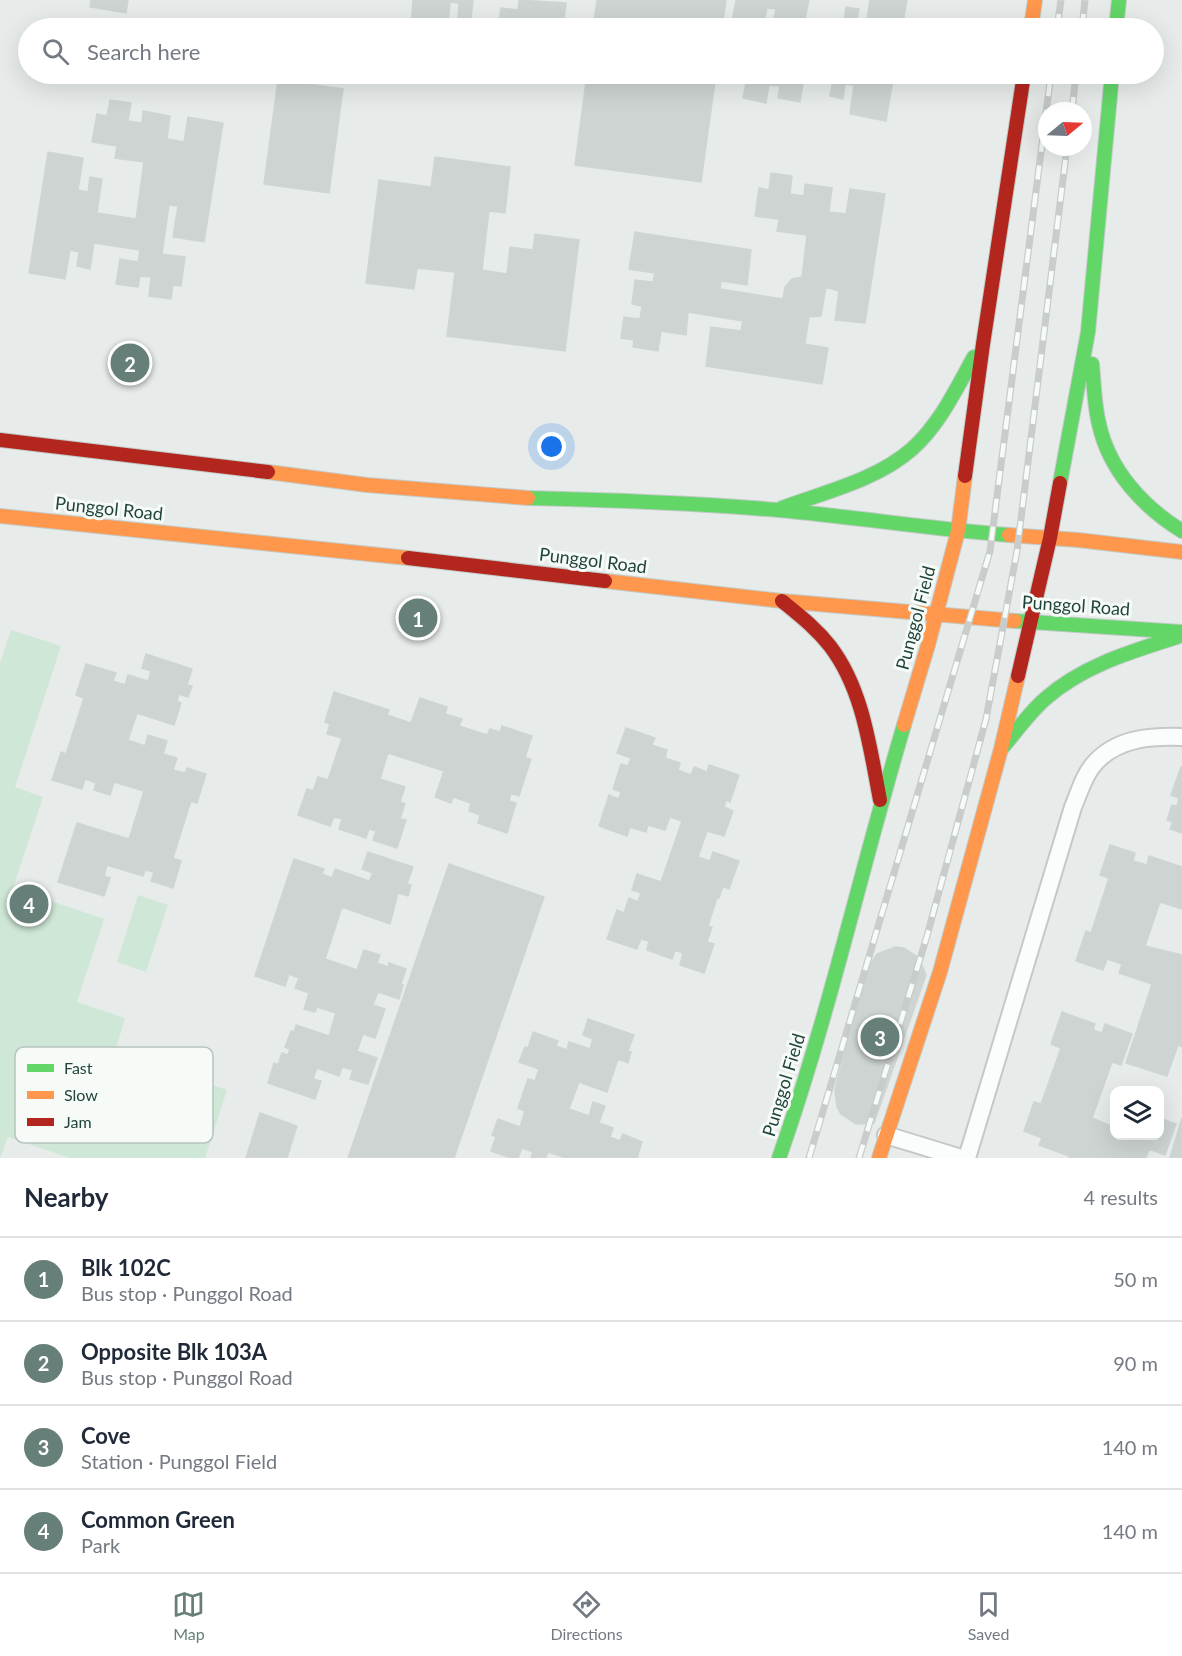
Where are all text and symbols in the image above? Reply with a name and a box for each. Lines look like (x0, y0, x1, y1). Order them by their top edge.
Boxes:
search box (18, 18, 1164, 84)
icon: search (39, 35, 72, 68)
text: Search here (87, 38, 200, 65)
north arrow (1038, 102, 1092, 156)
pin: 2 (110, 340, 150, 386)
your location (537, 432, 566, 461)
street label: Punggol Road (54, 491, 164, 525)
street label: Punggol Road (538, 542, 648, 578)
street label: Punggol Field (891, 563, 939, 672)
street label: Punggol Road (1021, 590, 1131, 620)
pin: 1 (398, 596, 438, 640)
pin: 4 (9, 882, 48, 926)
pin: 3 (860, 1014, 900, 1060)
street label: Punggol Field (757, 1030, 809, 1139)
legend (15, 1047, 213, 1143)
text: Fast (64, 1058, 93, 1077)
text: Slow (64, 1085, 98, 1104)
map controls (1110, 1086, 1164, 1140)
button: layers (1110, 1086, 1164, 1140)
text: Jam (64, 1112, 92, 1131)
text: Nearby (24, 1181, 109, 1213)
text: 4 results (1083, 1185, 1158, 1209)
text: Blk 102C (81, 1254, 171, 1281)
text: 1 (38, 1267, 49, 1291)
text: 50 m (1113, 1267, 1158, 1291)
text: Bus stop · Punggol Road (81, 1281, 293, 1305)
text: Opposite Blk 103A (81, 1338, 267, 1365)
text: 2 (38, 1351, 49, 1375)
text: 90 m (1113, 1351, 1158, 1375)
text: Bus stop · Punggol Road (81, 1365, 293, 1389)
text: Cove (81, 1422, 131, 1449)
text: 3 (38, 1435, 49, 1459)
text: 140 m (1102, 1435, 1158, 1459)
text: Station · Punggol Field (81, 1449, 277, 1473)
text: Common Green (81, 1506, 235, 1533)
text: 4 (38, 1519, 49, 1543)
text: 140 m (1102, 1519, 1158, 1543)
text: Park (81, 1533, 120, 1557)
tab: Map (172, 1588, 205, 1643)
tab: Directions (550, 1588, 623, 1643)
tab: Saved (968, 1588, 1009, 1643)

